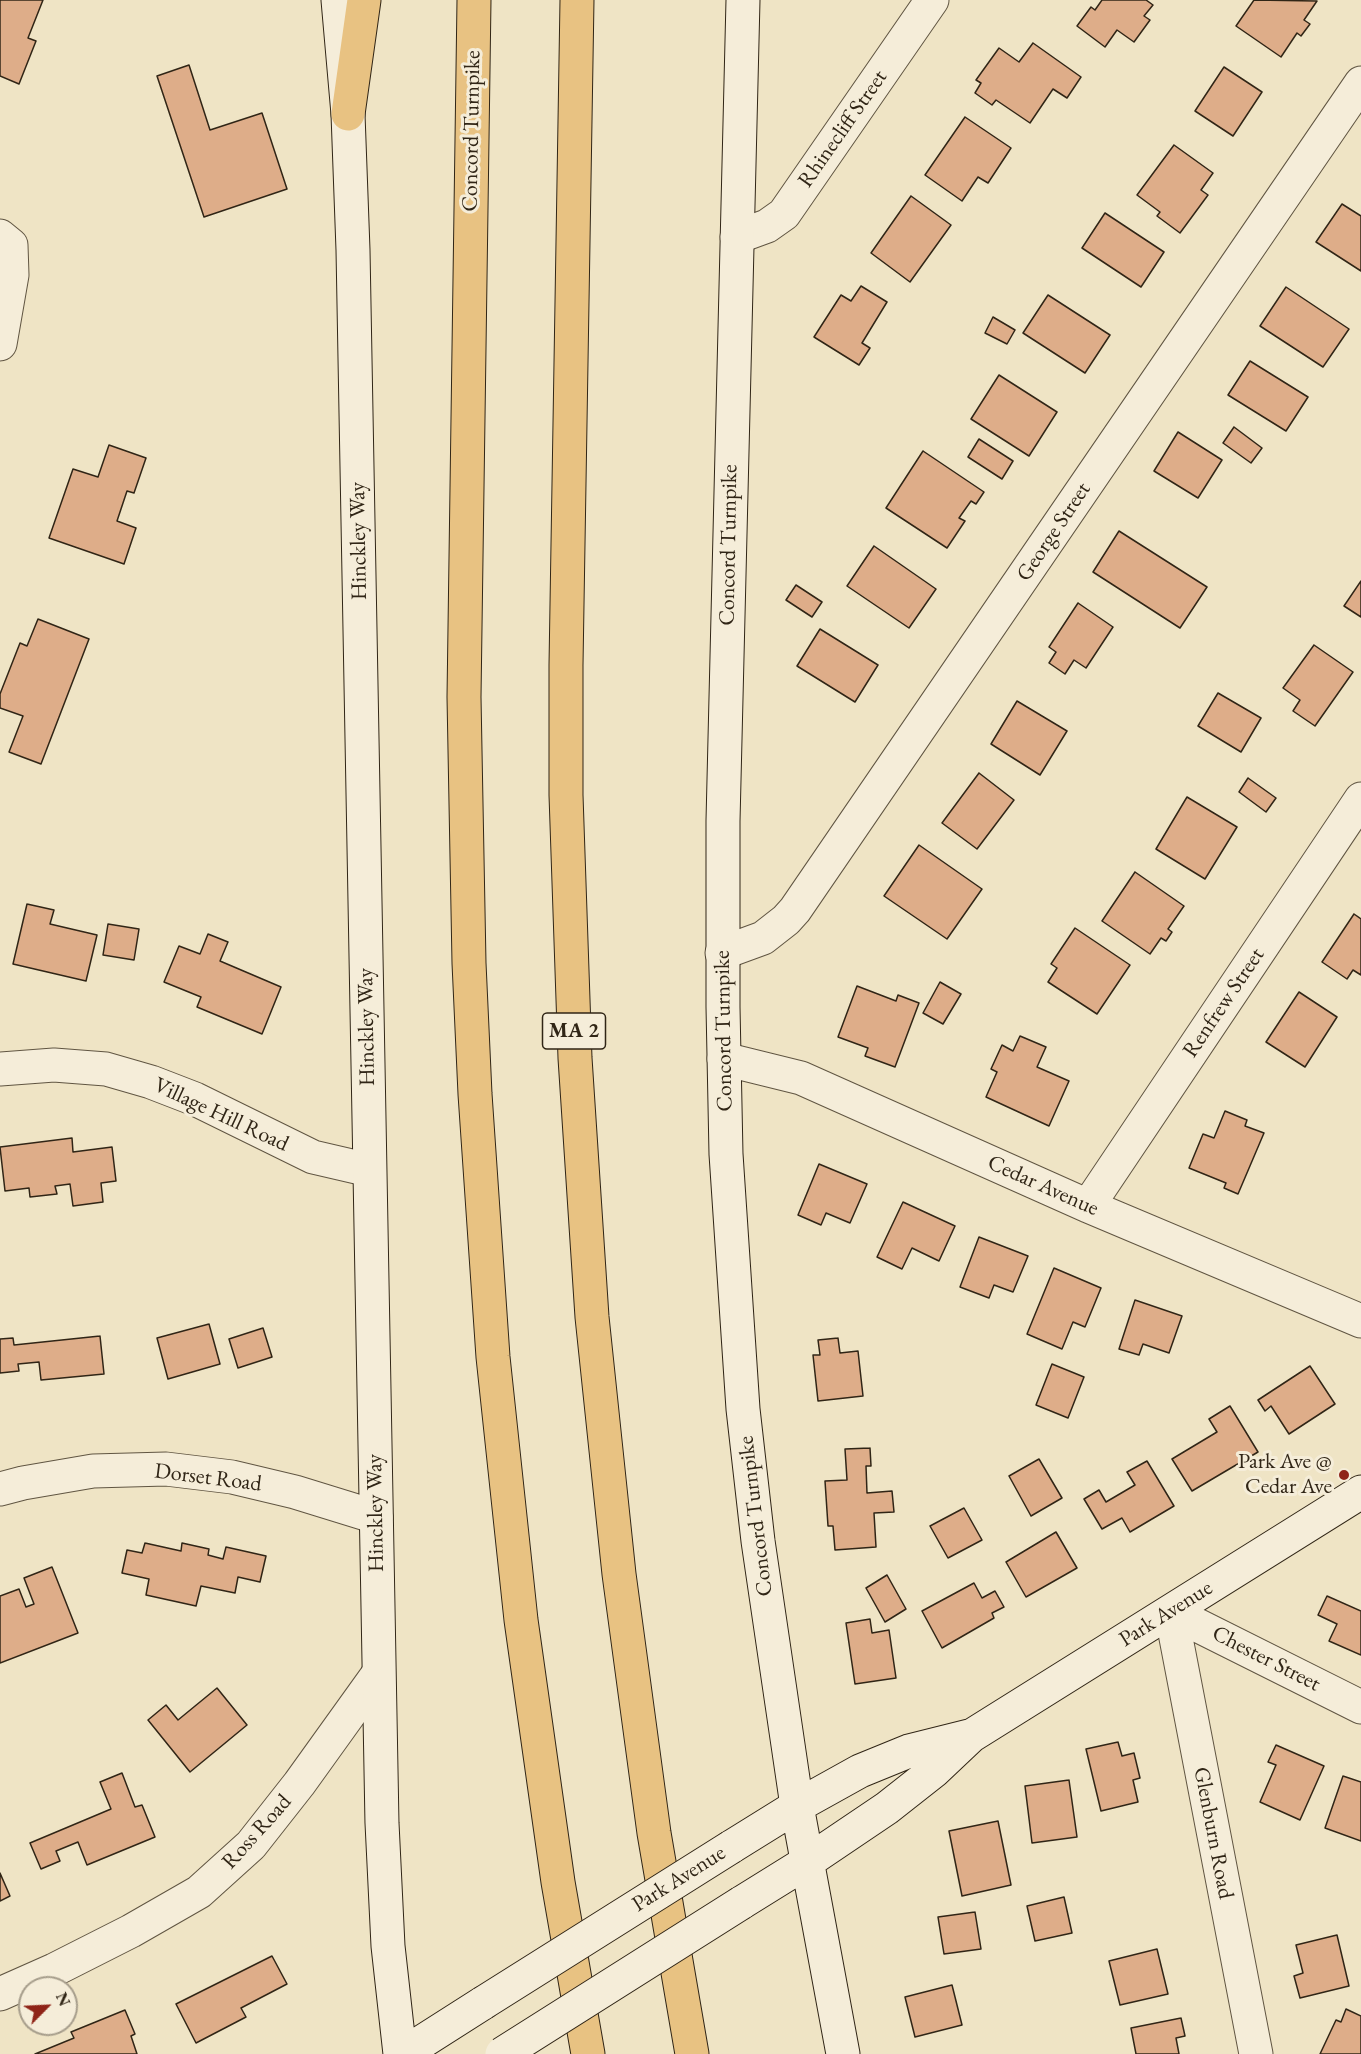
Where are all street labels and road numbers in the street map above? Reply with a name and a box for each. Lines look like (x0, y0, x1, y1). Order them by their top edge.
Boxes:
street label: Concord Turnpike (457, 50, 487, 212)
street label: Rhinecliff Street (793, 65, 893, 193)
street label: Concord Turnpike (714, 464, 744, 626)
street label: George Street (1011, 478, 1097, 586)
street label: Hinckley Way (345, 482, 373, 600)
street label: Renfrew Street (1178, 943, 1270, 1063)
street label: Concord Turnpike (709, 950, 739, 1112)
street label: Hinckley Way (353, 968, 381, 1086)
road number: MA 2 (542, 1013, 606, 1049)
street label: Village Hill Road (149, 1072, 293, 1158)
street label: Cedar Avenue (983, 1150, 1103, 1222)
street label: Concord Turnpike (733, 1434, 779, 1598)
street label: Hinckley Way (362, 1454, 390, 1572)
street label: Dorset Road (153, 1458, 263, 1498)
street label: Park Avenue (1114, 1575, 1218, 1653)
street label: Chester Street (1207, 1620, 1325, 1698)
street label: Glenburn Road (1187, 1765, 1239, 1901)
street label: Ross Road (217, 1789, 297, 1875)
street label: Park Avenue (627, 1840, 731, 1918)

